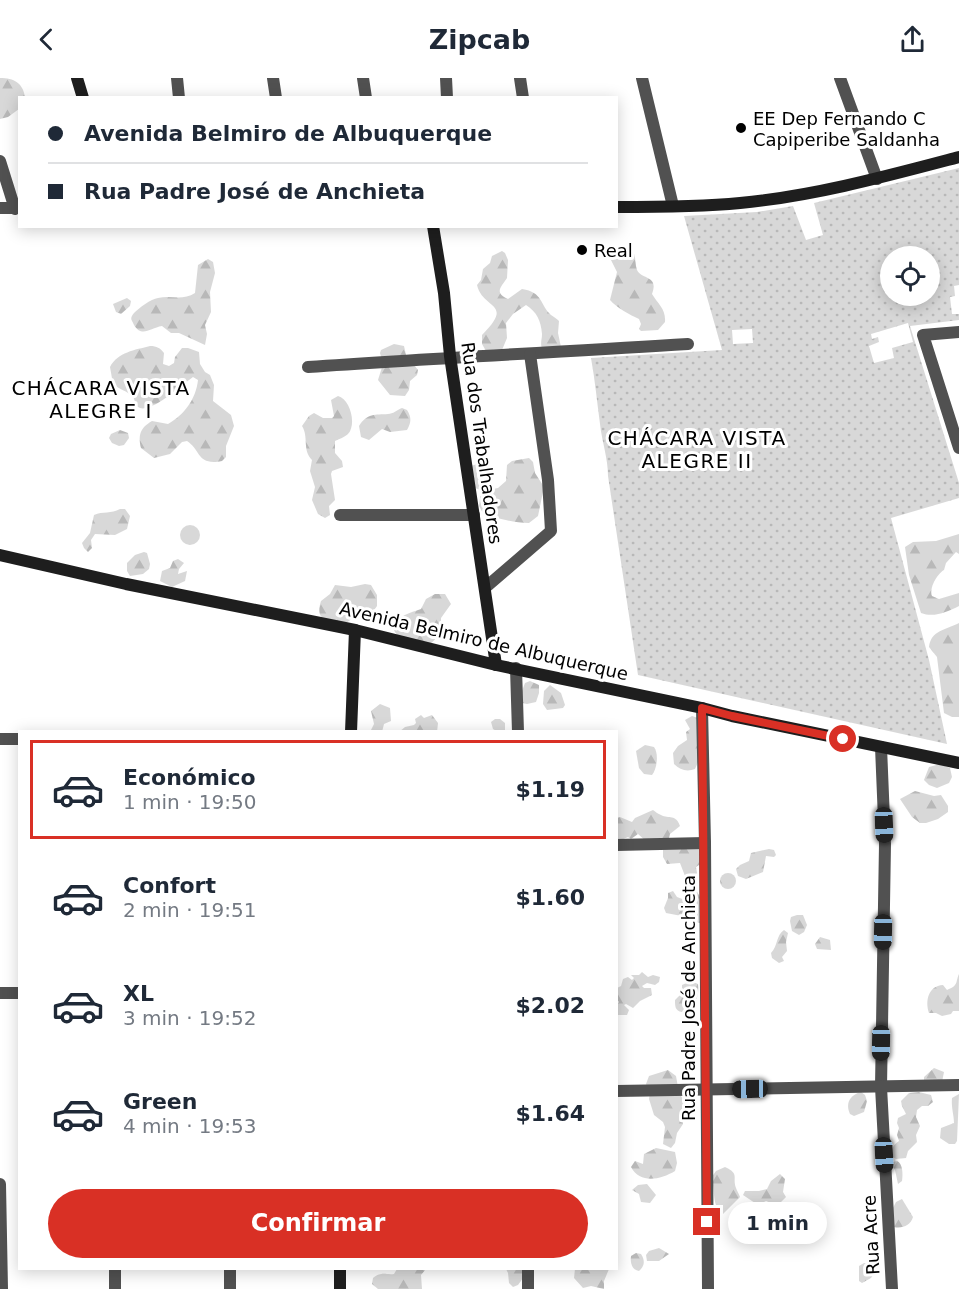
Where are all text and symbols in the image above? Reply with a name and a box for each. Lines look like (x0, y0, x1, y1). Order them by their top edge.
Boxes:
icon: back (30, 23, 63, 56)
icon: share (896, 23, 929, 56)
text: Zipcab (429, 24, 530, 55)
place label: EE Dep Fernando C Capiperibe Saldanha (753, 108, 940, 150)
text: Avenida Belmiro de Albuquerque (84, 121, 492, 146)
marker: EE Dep Fernando C Capiperibe Saldanha (734, 121, 748, 135)
text: Rua Padre José de Anchieta (84, 179, 425, 204)
place label: Real (594, 240, 633, 261)
marker: Real (575, 243, 589, 257)
map controls (880, 246, 940, 306)
button: locate (880, 246, 940, 306)
street label: Rua dos Trabalhadores (457, 341, 507, 545)
district label: CHÁCARA VISTA ALEGRE I (11, 376, 191, 423)
district label: CHÁCARA VISTA ALEGRE II (607, 426, 787, 473)
street label: Avenida Belmiro de Albuquerque (338, 598, 630, 684)
route start (829, 725, 856, 752)
icon: car (51, 763, 105, 817)
text: Económico (123, 765, 256, 790)
text: $1.19 (515, 777, 585, 802)
text: 1 min · 19:50 (123, 790, 257, 814)
car (874, 807, 894, 843)
icon: car (51, 871, 105, 925)
text: Confort (123, 873, 216, 898)
street label: Rua Padre José de Anchieta (678, 875, 699, 1121)
text: $1.60 (515, 885, 585, 910)
text: 2 min · 19:51 (123, 898, 257, 922)
car (874, 914, 892, 950)
icon: car (51, 979, 105, 1033)
text: XL (123, 981, 154, 1006)
text: $2.02 (515, 993, 585, 1018)
text: 3 min · 19:52 (123, 1006, 257, 1030)
car (872, 1025, 890, 1061)
car (732, 1080, 768, 1098)
icon: car (51, 1087, 105, 1141)
text: Green (123, 1089, 197, 1114)
text: $1.64 (515, 1101, 585, 1126)
text: 4 min · 19:53 (123, 1114, 257, 1138)
car (874, 1137, 894, 1173)
button: Confirmar (48, 1189, 588, 1258)
street label: Rua Acre (858, 1195, 884, 1275)
callout: 1 min (728, 1201, 827, 1243)
route end (693, 1208, 720, 1235)
text: 1 min (746, 1211, 809, 1235)

